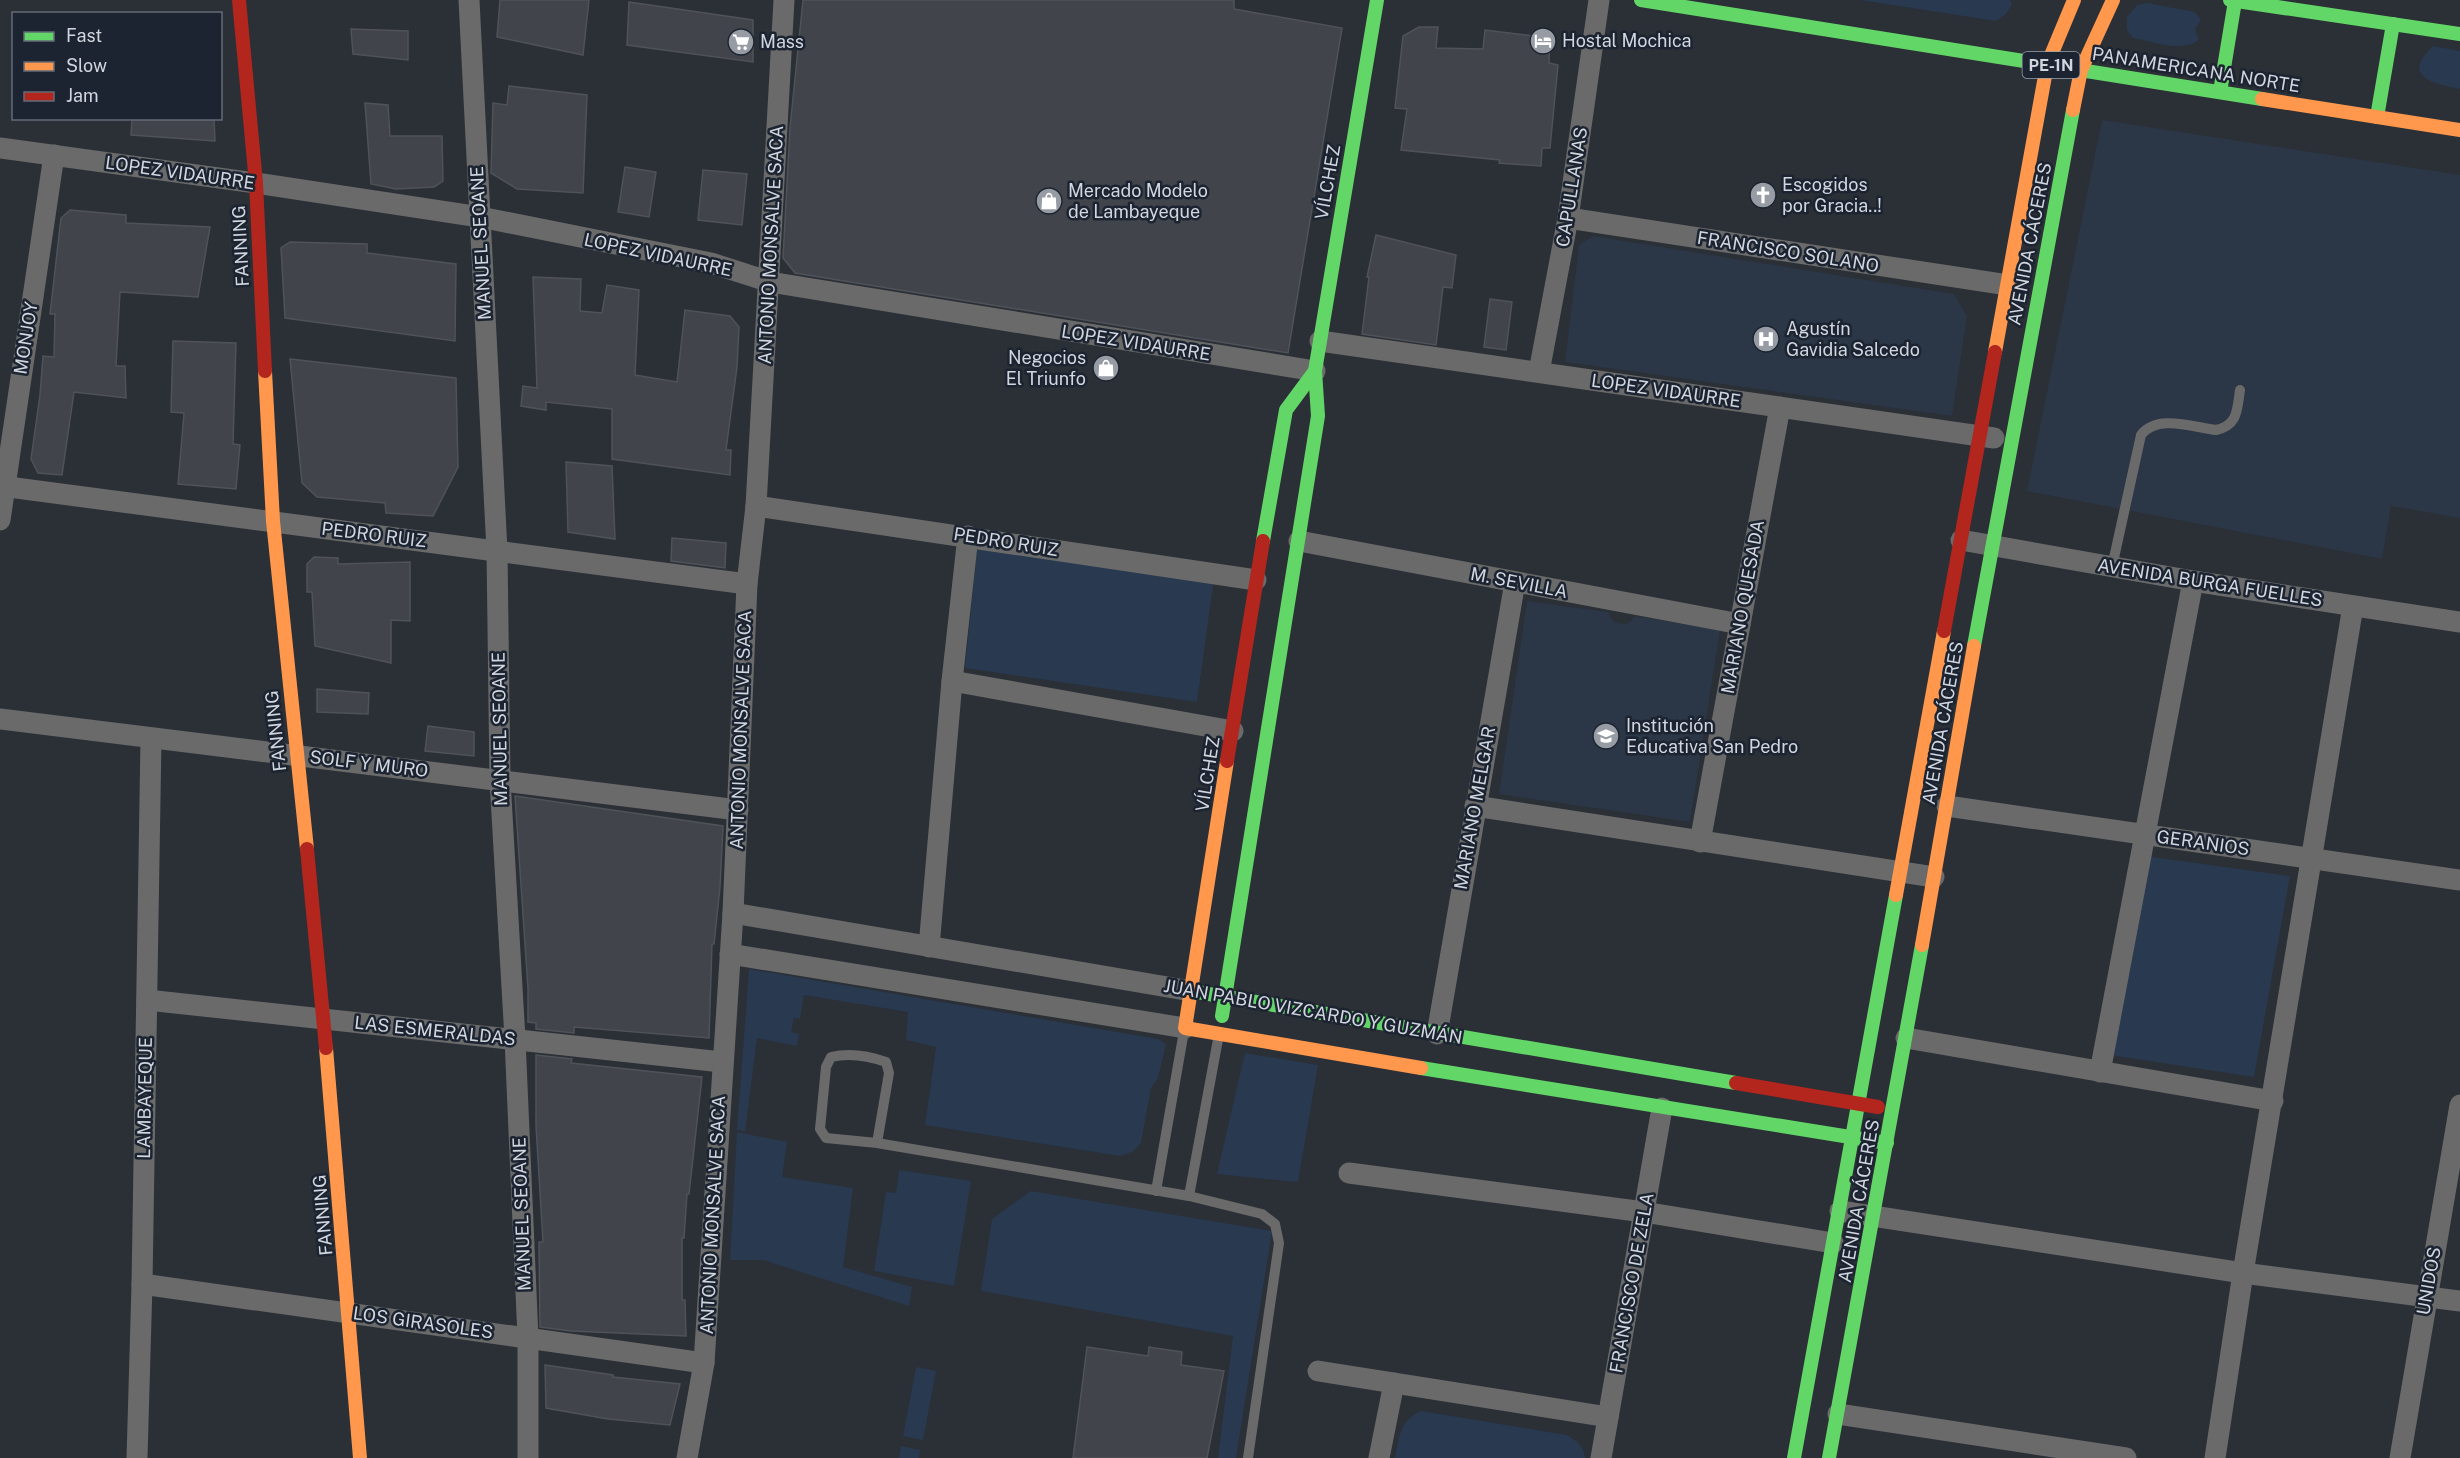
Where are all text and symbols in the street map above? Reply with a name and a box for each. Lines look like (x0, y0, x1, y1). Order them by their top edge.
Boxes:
legend (12, 12, 222, 120)
text: Fast (66, 25, 102, 46)
hotel icon: Hostal Mochica (1528, 26, 1558, 56)
supermarket icon: Mass (726, 27, 756, 57)
place label: Hostal Mochica (1562, 30, 1692, 51)
place label: Mass (760, 31, 804, 52)
street label: PANAMERICANA NORTE (2091, 43, 2302, 96)
road number: PE-1N (2022, 52, 2080, 78)
text: Slow (66, 55, 107, 76)
text: Jam (66, 85, 99, 106)
street label: ANTONIO MONSALVE SACA (754, 125, 787, 365)
street label: CAPULLANAS (1552, 126, 1591, 248)
street label: VÍLCHEZ (1310, 142, 1344, 221)
street label: LOPEZ VIDAURRE (104, 152, 256, 193)
street label: AVENIDA CÁCERES (2002, 161, 2056, 327)
street label: MANUEL SEOANE (466, 166, 495, 321)
place label: Escogidos por Gracia..! (1782, 174, 1882, 216)
place label: Mercado Modelo de Lambayeque (1068, 180, 1208, 222)
church icon: Escogidos por Gracia..! (1748, 180, 1778, 210)
shop icon: Mercado Modelo de Lambayeque (1034, 186, 1064, 216)
street label: FANNING (228, 205, 253, 287)
street label: FRANCISCO SOLANO (1696, 227, 1881, 276)
street label: LOPEZ VIDAURRE (582, 229, 734, 280)
street label: MONJOY (9, 300, 42, 376)
place label: Agustín Gavidia Salcedo (1786, 318, 1920, 360)
street label: LOPEZ VIDAURRE (1060, 320, 1212, 365)
hospital icon: Agustín Gavidia Salcedo (1751, 324, 1781, 354)
place label: Negocios El Triunfo (1006, 347, 1086, 389)
shop icon: Negocios El Triunfo (1091, 353, 1121, 383)
street label: LOPEZ VIDAURRE (1590, 370, 1742, 411)
street label: PEDRO RUIZ (320, 518, 428, 551)
street label: MARIANO QUESADA (1717, 518, 1768, 696)
street label: PEDRO RUIZ (952, 523, 1060, 560)
street label: AVENIDA BURGA FUELLES (2096, 554, 2324, 611)
street label: M. SEVILLA (1469, 563, 1570, 602)
street label: ANTONIO MONSALVE SACA (726, 610, 755, 850)
street label: AVENIDA CÁCERES (1917, 639, 1967, 806)
street label: MANUEL SEOANE (488, 652, 511, 806)
street label: FANNING (261, 690, 290, 773)
place label: Institución Educativa San Pedro (1626, 715, 1798, 757)
school or university icon: Institución Educativa San Pedro (1591, 721, 1621, 751)
street label: MARIANO MELGAR (1450, 725, 1499, 891)
street label: VÍLCHEZ (1190, 735, 1224, 813)
street label: SOLF Y MURO (309, 746, 430, 781)
street label: GERANIOS (2155, 826, 2251, 859)
street label: JUAN PABLO VIZCARDO Y GUZMÁN (1162, 974, 1464, 1048)
street label: LAS ESMERALDAS (353, 1012, 517, 1049)
street label: LAMBAYEQUE (133, 1037, 156, 1159)
street label: ANTONIO MONSALVE SACA (696, 1095, 729, 1335)
street label: AVENIDA CÁCERES (1833, 1117, 1883, 1284)
street label: MANUEL SEOANE (508, 1137, 535, 1291)
street label: FANNING (308, 1174, 337, 1256)
street label: FRANCISCO DE ZELA (1605, 1191, 1658, 1375)
street label: UNIDOS (2412, 1245, 2445, 1317)
street label: LOS GIRASOLES (352, 1302, 495, 1343)

